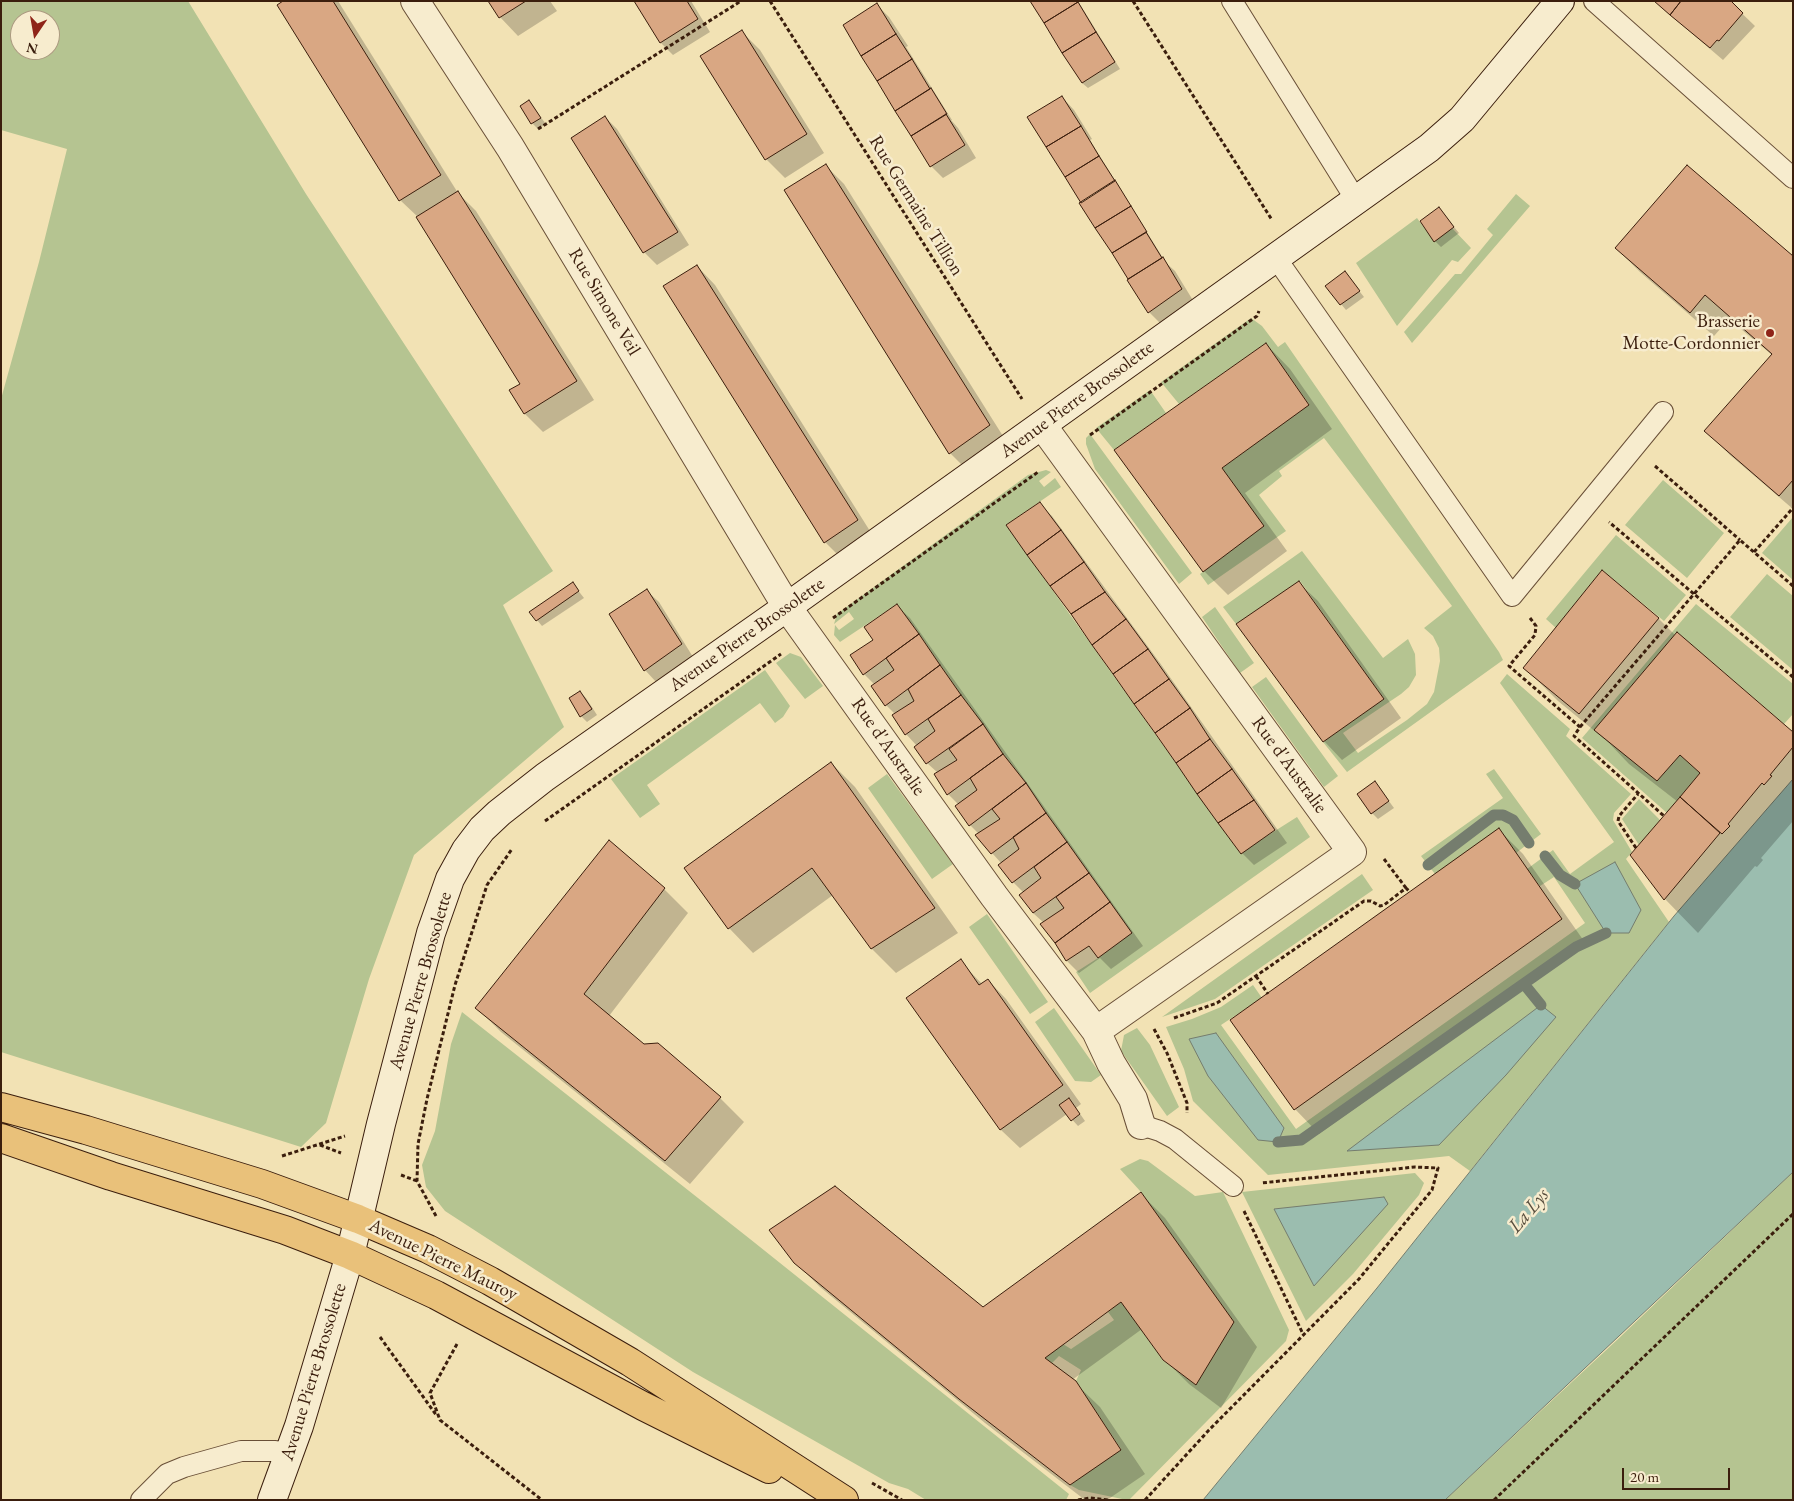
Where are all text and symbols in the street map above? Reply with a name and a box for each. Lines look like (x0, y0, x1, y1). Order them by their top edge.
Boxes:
north arrow (10, 10, 60, 60)
text: N (25, 39, 40, 59)
street label: Rue Germaine Tillion (864, 132, 968, 280)
street label: Rue Simone Veil (563, 244, 645, 360)
place label: Brasserie Motte-Cordonnier (1623, 311, 1760, 355)
marker: Brasserie Motte-Cordonnier (1764, 327, 1776, 339)
street label: Avenue Pierre Brossolette (996, 337, 1158, 463)
street label: Avenue Pierre Brossolette (665, 573, 829, 697)
street label: Rue d'Australie (846, 694, 930, 800)
street label: Rue d'Australie (1246, 712, 1332, 818)
street label: Avenue Pierre Brossolette (385, 889, 457, 1073)
water label: La Lys (1503, 1184, 1555, 1238)
street label: Avenue Pierre Mauroy (365, 1214, 521, 1306)
street label: Avenue Pierre Brossolette (276, 1280, 352, 1464)
scale bar (1624, 1458, 1732, 1490)
text: 20 m (1630, 1467, 1659, 1486)

